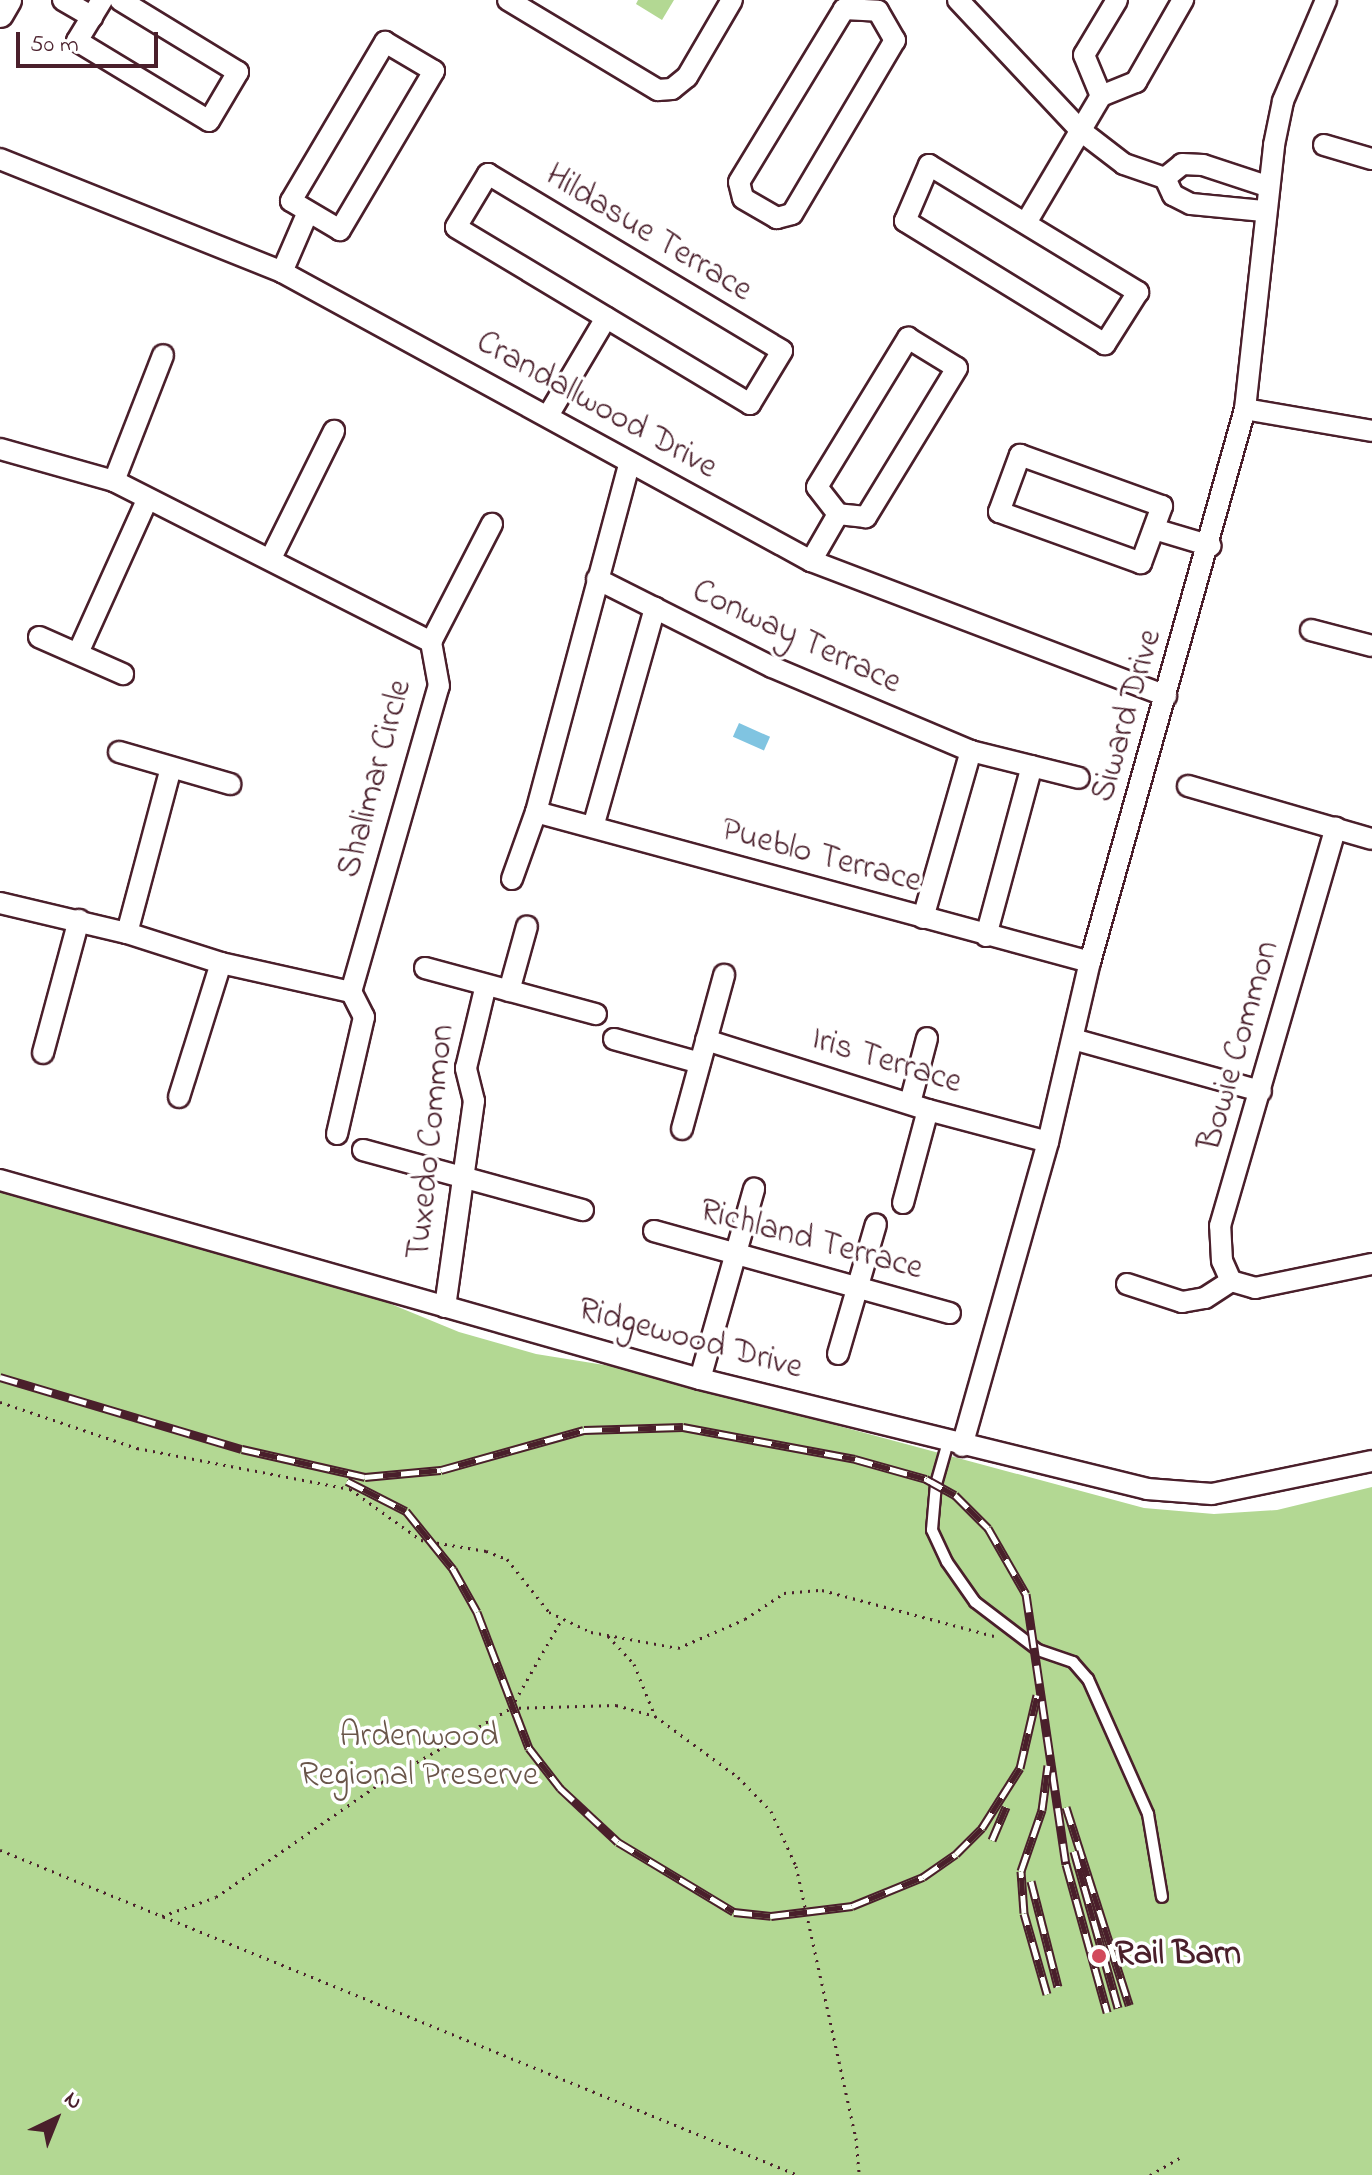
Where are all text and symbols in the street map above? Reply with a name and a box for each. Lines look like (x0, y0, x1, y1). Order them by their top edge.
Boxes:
scale bar (20, 16, 162, 66)
text: 50 m (30, 28, 79, 63)
street label: Hildasue Terrace (537, 156, 759, 312)
street label: Crandallwood Drive (468, 323, 724, 489)
street label: Conway Terrace (685, 572, 907, 704)
street label: Siward Drive (1084, 625, 1172, 807)
street label: Shalimar Circle (330, 676, 422, 882)
street label: Pueblo Terrace (716, 811, 926, 903)
street label: Bowie Common (1191, 936, 1289, 1156)
street label: Iris Terrace (806, 1020, 966, 1104)
street label: Tuxedo Common (399, 1022, 465, 1262)
street label: Richland Terrace (695, 1192, 927, 1290)
street label: Ridgewood Drive (573, 1290, 807, 1390)
park label: Ardenwood Regional Preserve (300, 1717, 538, 1796)
place label: Rail Barn (1115, 1936, 1241, 1976)
marker: Rail Barn (1090, 1947, 1108, 1965)
north arrow (16, 2079, 96, 2159)
text: N (56, 2085, 89, 2118)

